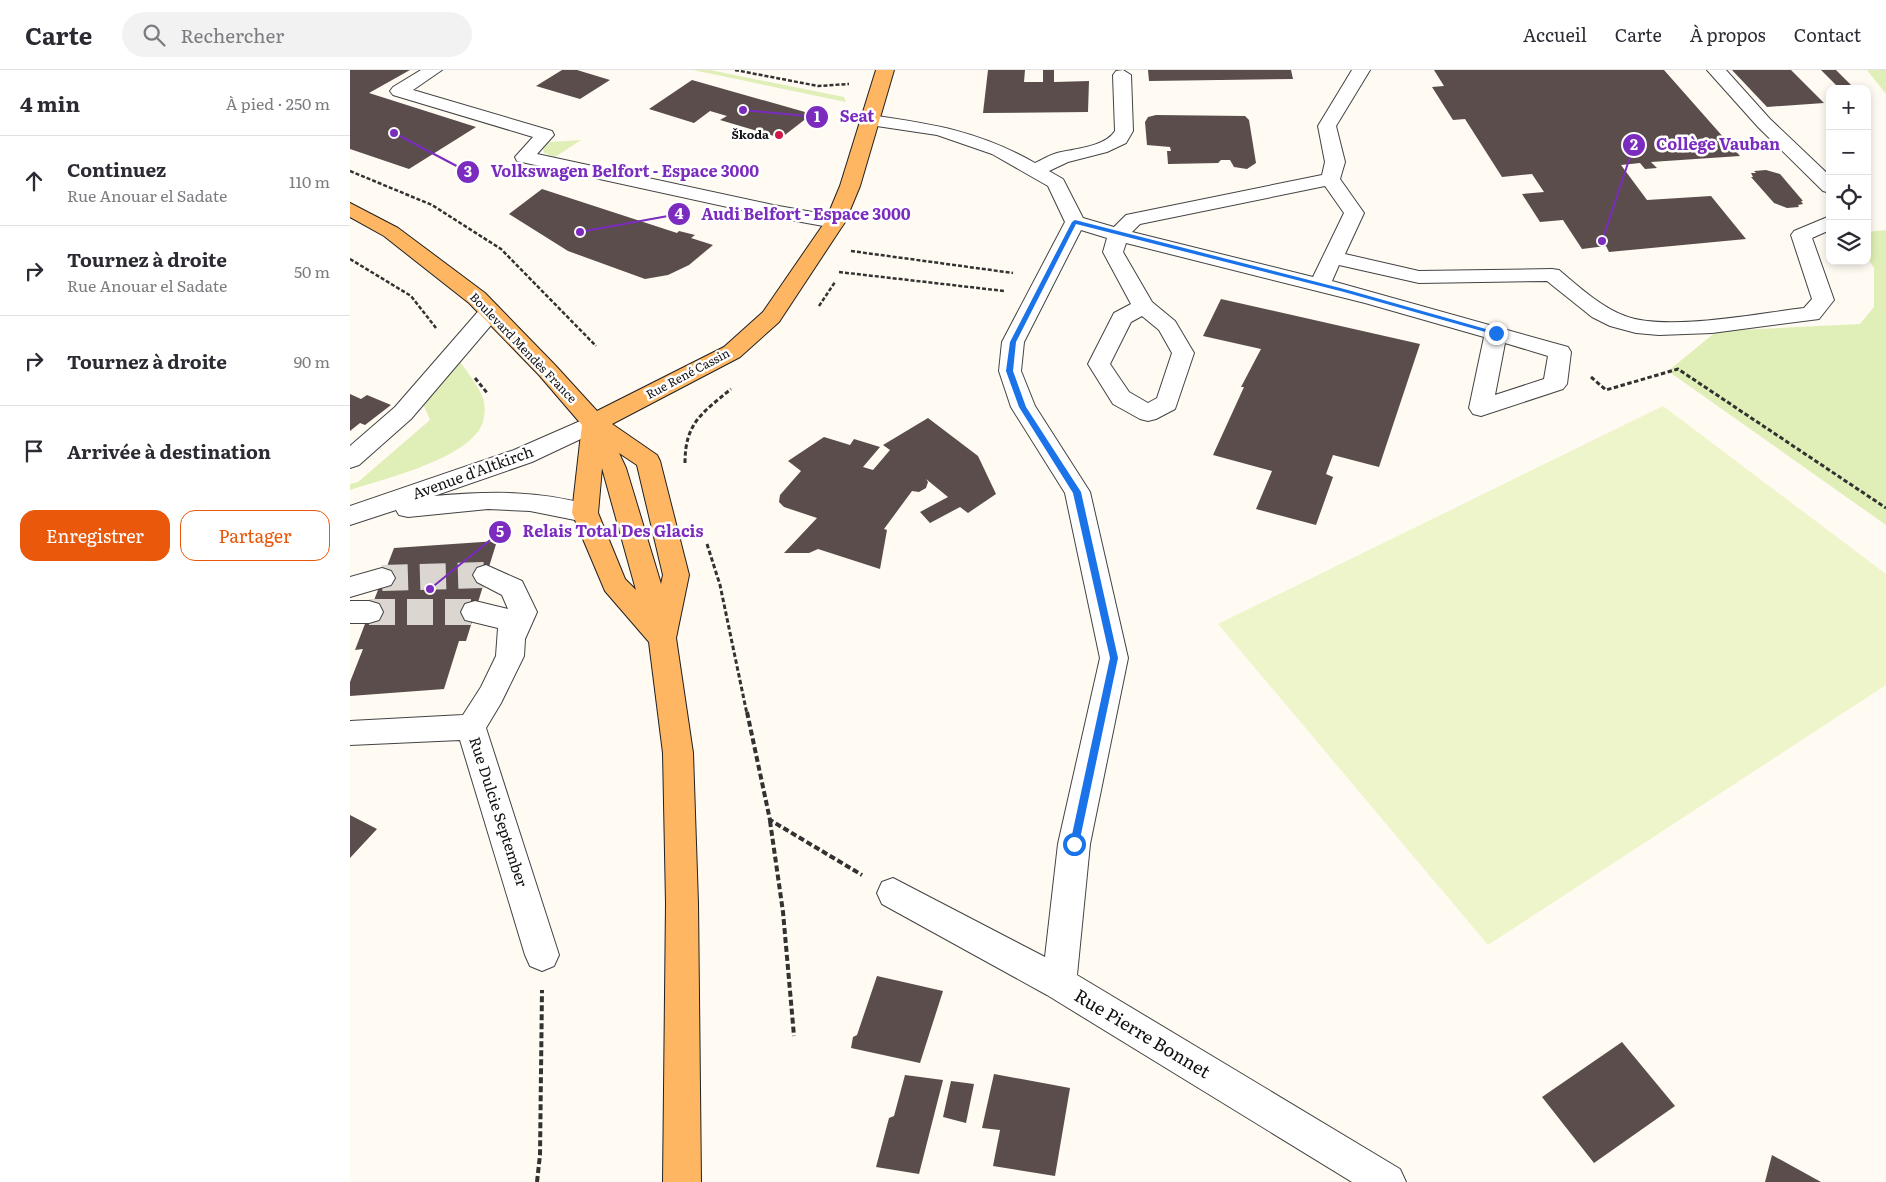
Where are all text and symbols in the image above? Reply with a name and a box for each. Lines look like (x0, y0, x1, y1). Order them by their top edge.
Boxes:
search box (122, 12, 472, 57)
text: Carte (25, 17, 92, 52)
icon: search (140, 21, 168, 49)
text: Rechercher (180, 21, 284, 49)
text: Accueil (1523, 21, 1587, 48)
text: Carte (1615, 21, 1662, 48)
text: À propos (1690, 21, 1766, 48)
text: Contact (1794, 21, 1861, 48)
map controls (1826, 85, 1871, 265)
button: + (1826, 85, 1871, 130)
text: 4 min (20, 87, 80, 118)
text: À pied · 250 m (226, 91, 330, 115)
callout: Seat (805, 101, 885, 132)
text: Seat (840, 103, 874, 127)
text: 1 (814, 104, 820, 127)
place label: Škoda (731, 125, 769, 143)
marker: Škoda (773, 129, 785, 141)
callout: Collège Vauban (1621, 129, 1791, 160)
button: − (1826, 130, 1871, 175)
text: Collège Vauban (1656, 131, 1780, 155)
text: 2 (1630, 132, 1638, 155)
text: Continuez (67, 155, 166, 183)
callout: Volkswagen Belfort - Espace 3000 (456, 156, 769, 187)
text: Volkswagen Belfort - Espace 3000 (491, 158, 759, 182)
text: 3 (464, 159, 472, 182)
icon: ahead (20, 167, 48, 195)
text: 110 m (289, 169, 330, 193)
button: locate (1826, 175, 1871, 220)
text: Rue Anouar el Sadate (67, 183, 227, 207)
callout: Audi Belfort - Espace 3000 (666, 199, 921, 230)
text: 4 (674, 201, 684, 224)
text: Audi Belfort - Espace 3000 (701, 201, 911, 225)
button: layers (1826, 220, 1871, 265)
text: Tournez à droite (67, 245, 227, 273)
icon: right (20, 257, 48, 285)
text: 50 m (294, 259, 330, 283)
text: Rue Anouar el Sadate (67, 273, 227, 297)
street label: Boulevard Mendès France (466, 288, 581, 406)
route end (1485, 322, 1508, 345)
street label: Rue René Cassin (642, 343, 733, 403)
icon: right (20, 347, 48, 375)
text: Tournez à droite (67, 347, 227, 375)
text: 90 m (294, 349, 330, 373)
icon: arrive (20, 437, 48, 465)
text: Arrivée à destination (67, 437, 271, 465)
street label: Avenue d'Altkirch (409, 439, 536, 504)
button: Enregistrer (20, 510, 170, 561)
button: Partager (180, 510, 330, 561)
callout: Relais Total Des Glacis (487, 516, 713, 547)
text: Relais Total Des Glacis (523, 518, 703, 542)
text: 5 (496, 519, 504, 542)
street label: Rue Dulcie September (464, 733, 535, 890)
route start (1063, 833, 1086, 856)
street label: Rue Pierre Bonnet (1070, 981, 1217, 1084)

